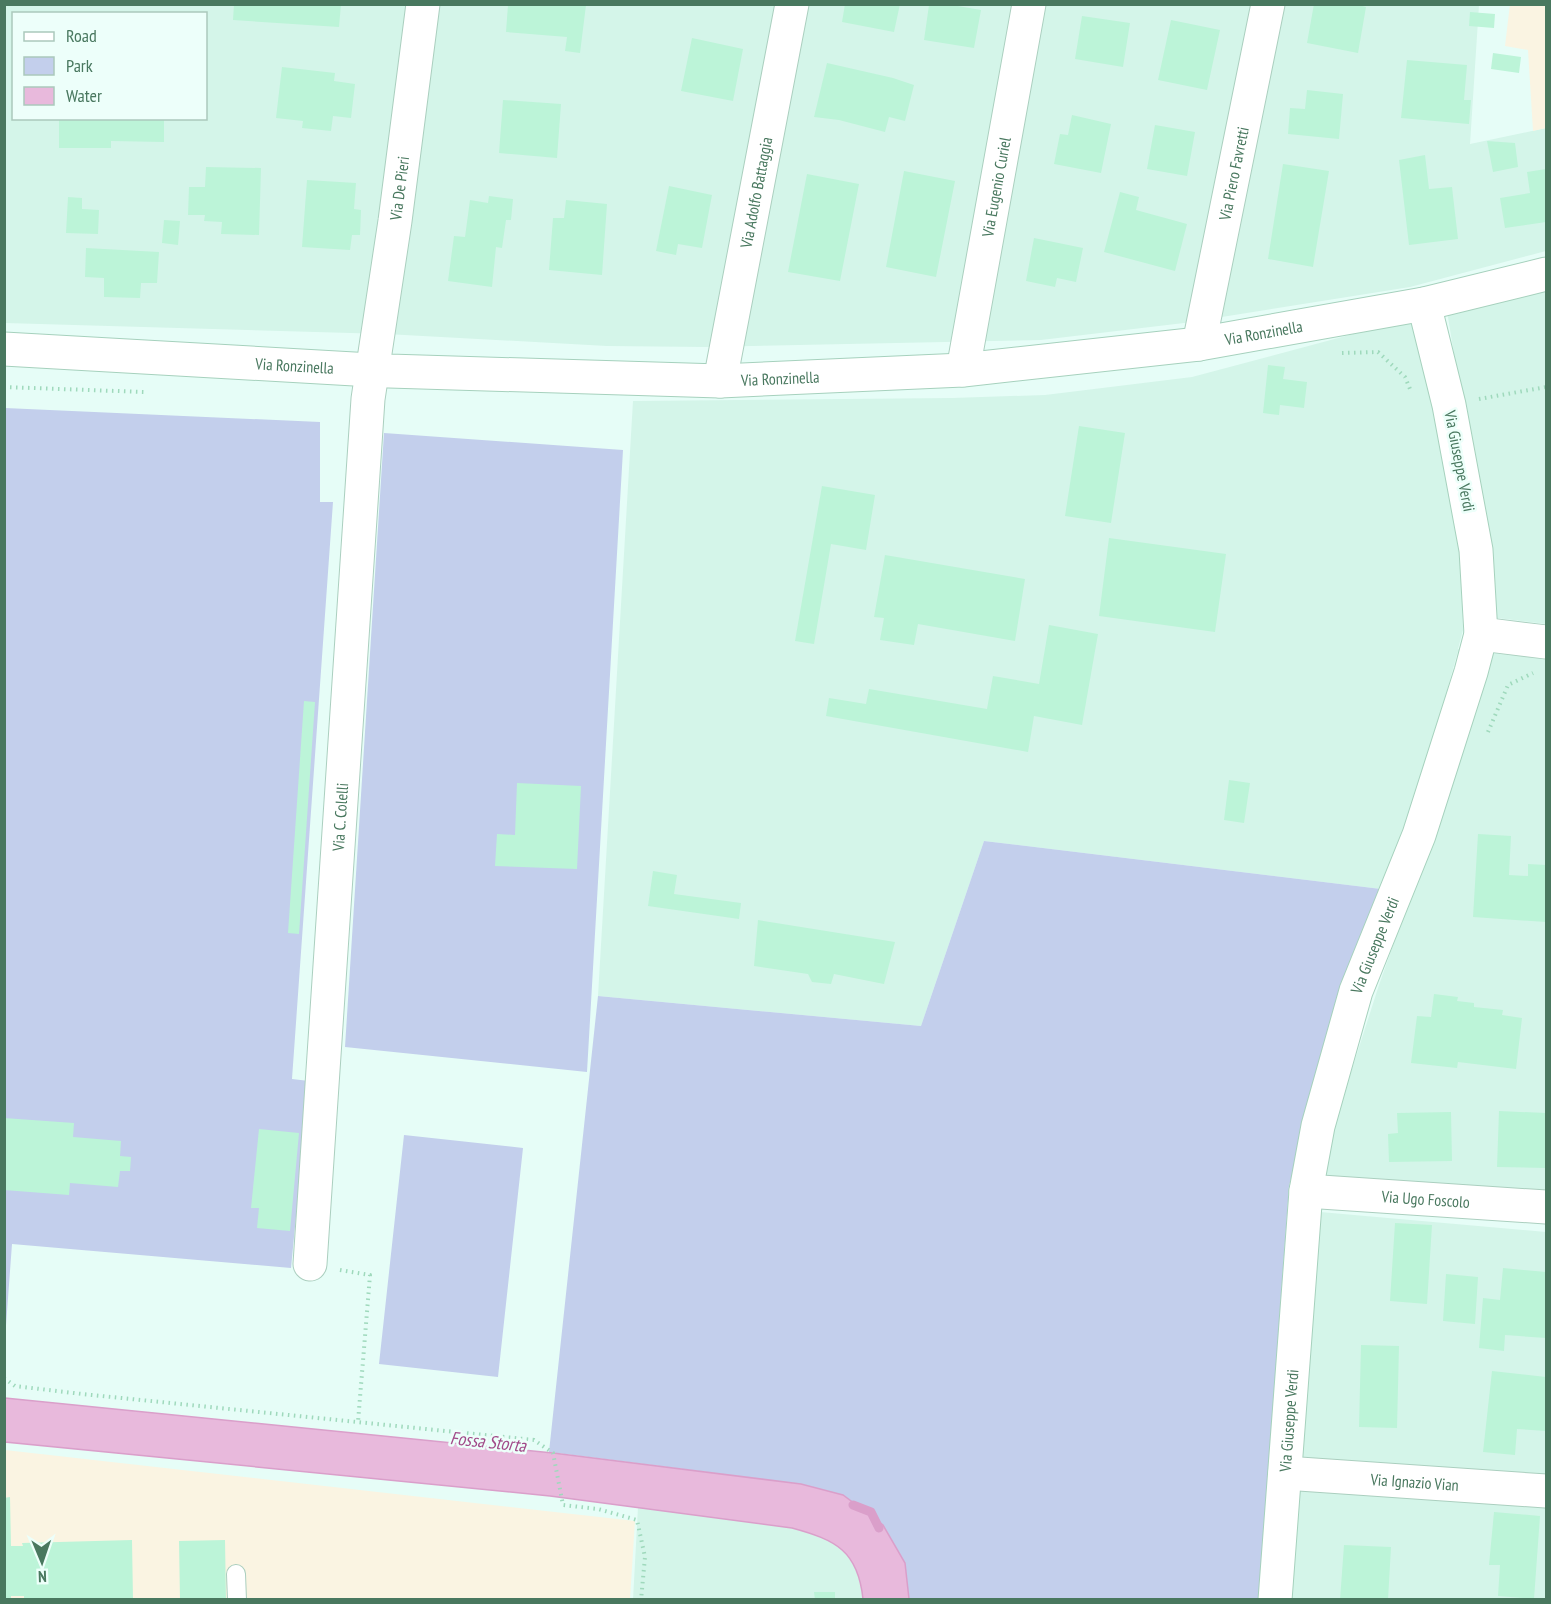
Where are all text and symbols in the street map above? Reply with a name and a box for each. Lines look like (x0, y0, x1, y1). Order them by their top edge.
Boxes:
legend (12, 12, 207, 120)
text: Road (66, 24, 97, 47)
text: Park (66, 54, 93, 77)
text: Water (66, 84, 102, 107)
street label: Via Piero Favretti (1214, 125, 1253, 223)
street label: Via Adolfo Battaggia (735, 135, 776, 251)
street label: Via Eugenio Curiel (977, 135, 1015, 240)
street label: Via De Pieri (385, 155, 413, 222)
street label: Via Ronzinella (1222, 316, 1304, 349)
street label: Via Ronzinella (254, 353, 334, 378)
street label: Via Ronzinella (739, 367, 820, 390)
street label: Via Giuseppe Verdi (1440, 408, 1480, 513)
street label: Via C. Colelli (328, 782, 352, 853)
street label: Via Giuseppe Verdi (1346, 894, 1403, 997)
street label: Via Ugo Foscolo (1380, 1186, 1471, 1212)
street label: Via Giuseppe Verdi (1275, 1369, 1302, 1473)
water label: Fossa Storta (449, 1426, 528, 1457)
street label: Via Ignazio Vian (1369, 1469, 1459, 1495)
north arrow (12, 1532, 72, 1592)
text: N (38, 1567, 47, 1587)

